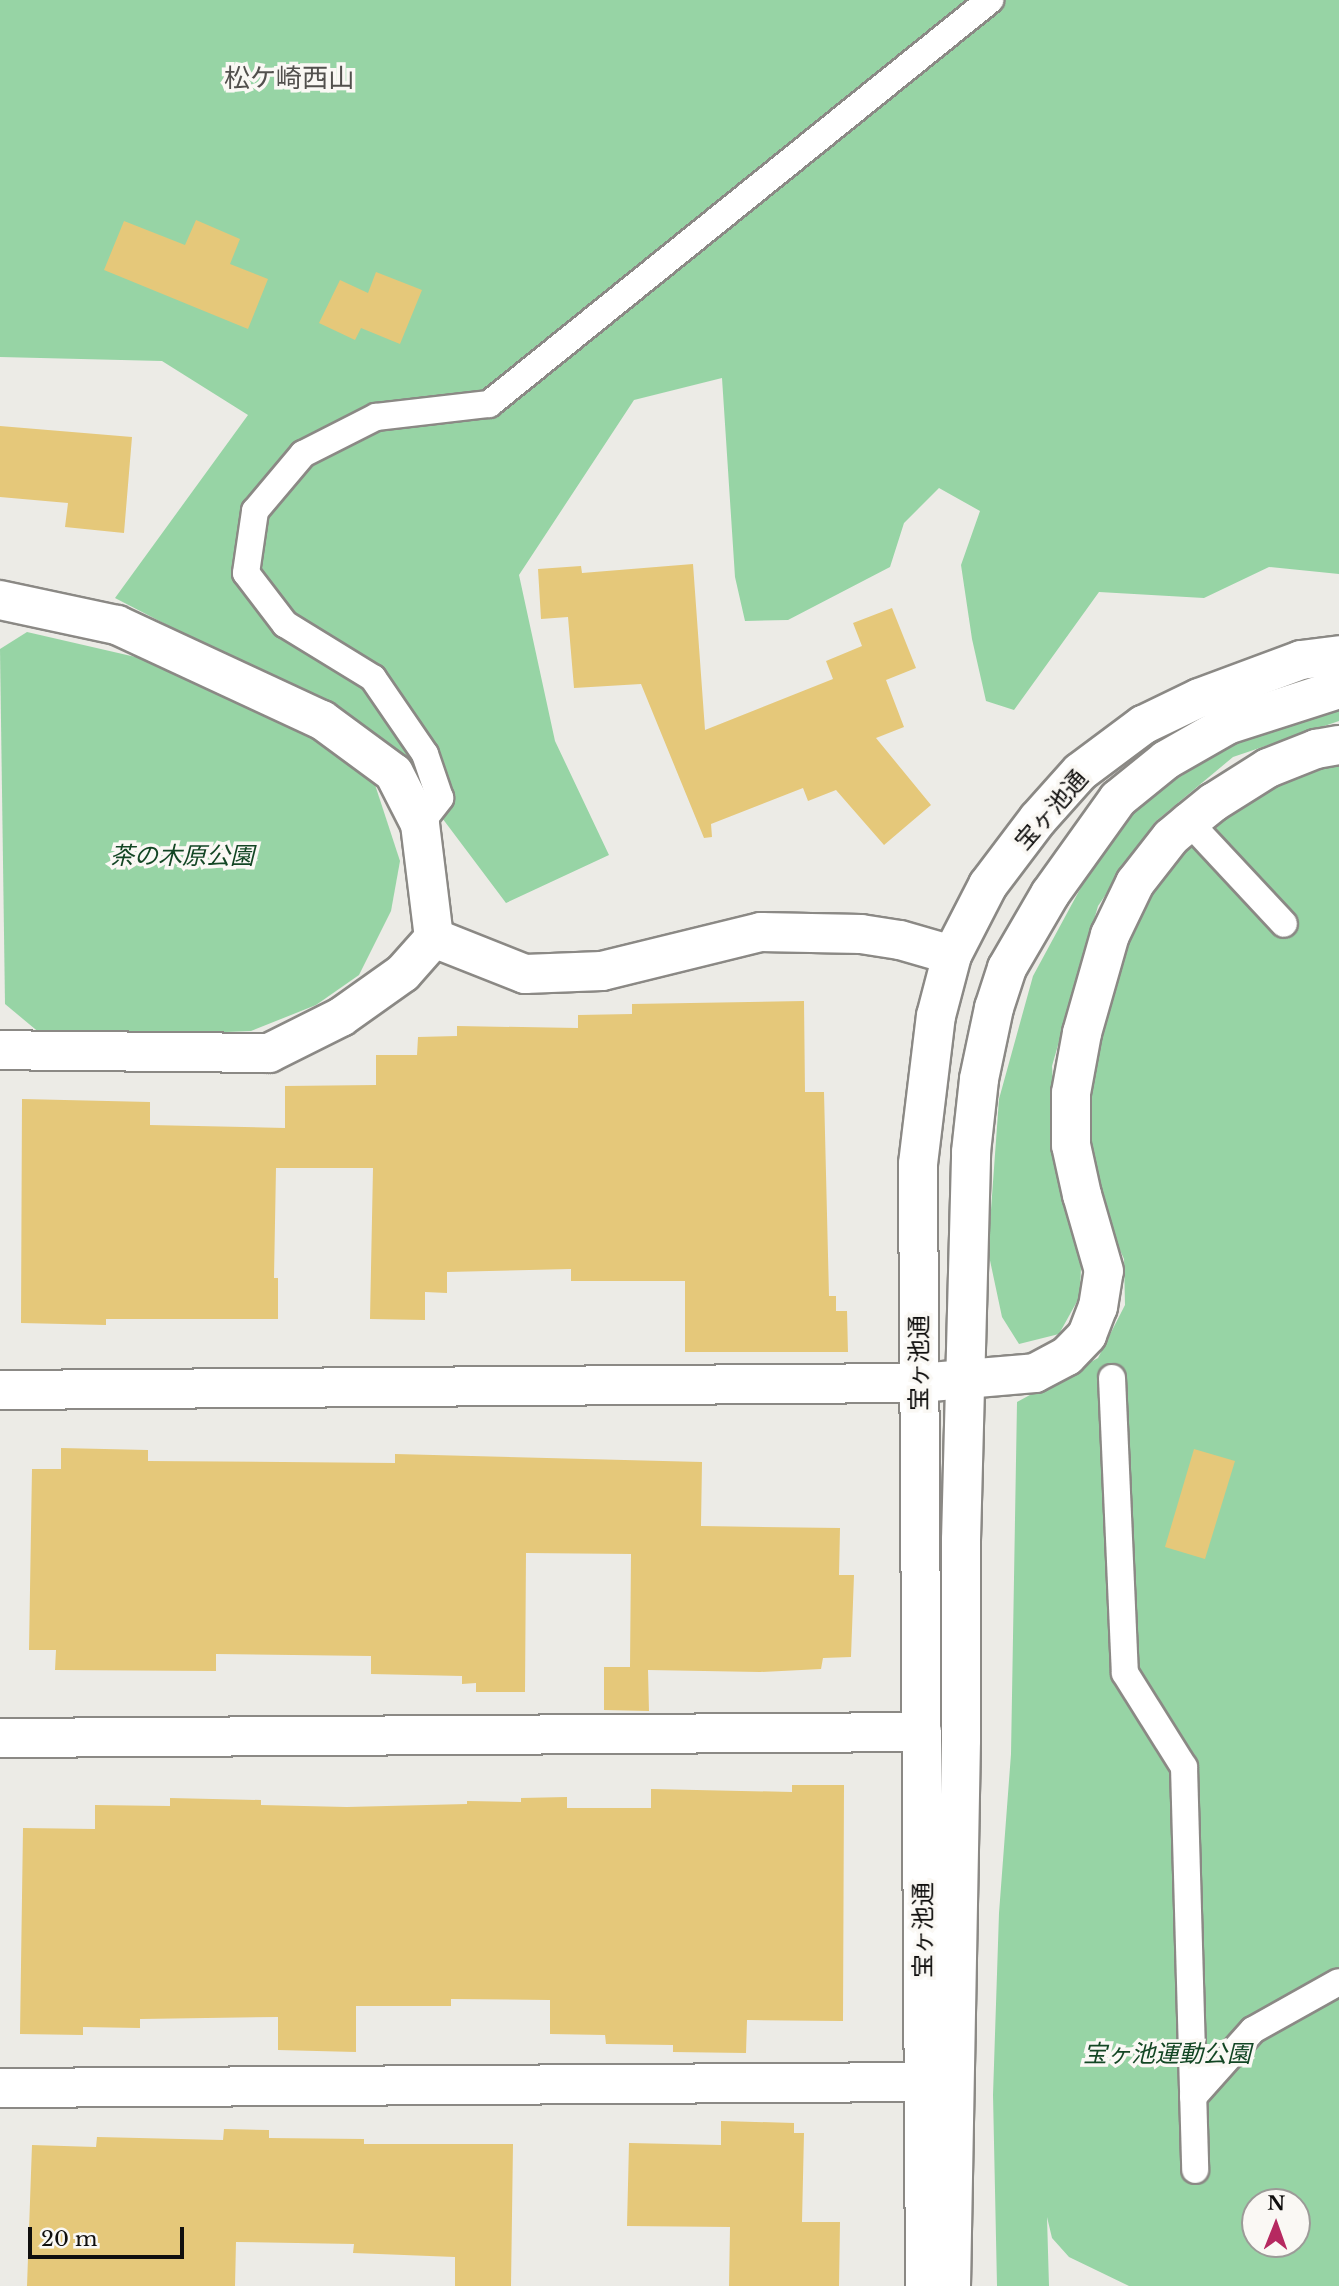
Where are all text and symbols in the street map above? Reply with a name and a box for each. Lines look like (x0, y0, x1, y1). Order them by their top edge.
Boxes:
district label: 松ケ崎西山 (224, 63, 354, 95)
street label: 宝ヶ池通 (1009, 764, 1093, 856)
park label: 茶の木原公園 (110, 842, 254, 870)
street label: 宝ヶ池通 (905, 1315, 933, 1411)
street label: 宝ヶ池通 (909, 1882, 937, 1978)
park label: 宝ヶ池運動公園 (1083, 2040, 1251, 2068)
north arrow (1241, 2188, 1311, 2258)
text: N (1267, 2192, 1285, 2215)
scale bar (32, 2212, 187, 2256)
text: 20 m (41, 2226, 98, 2252)

